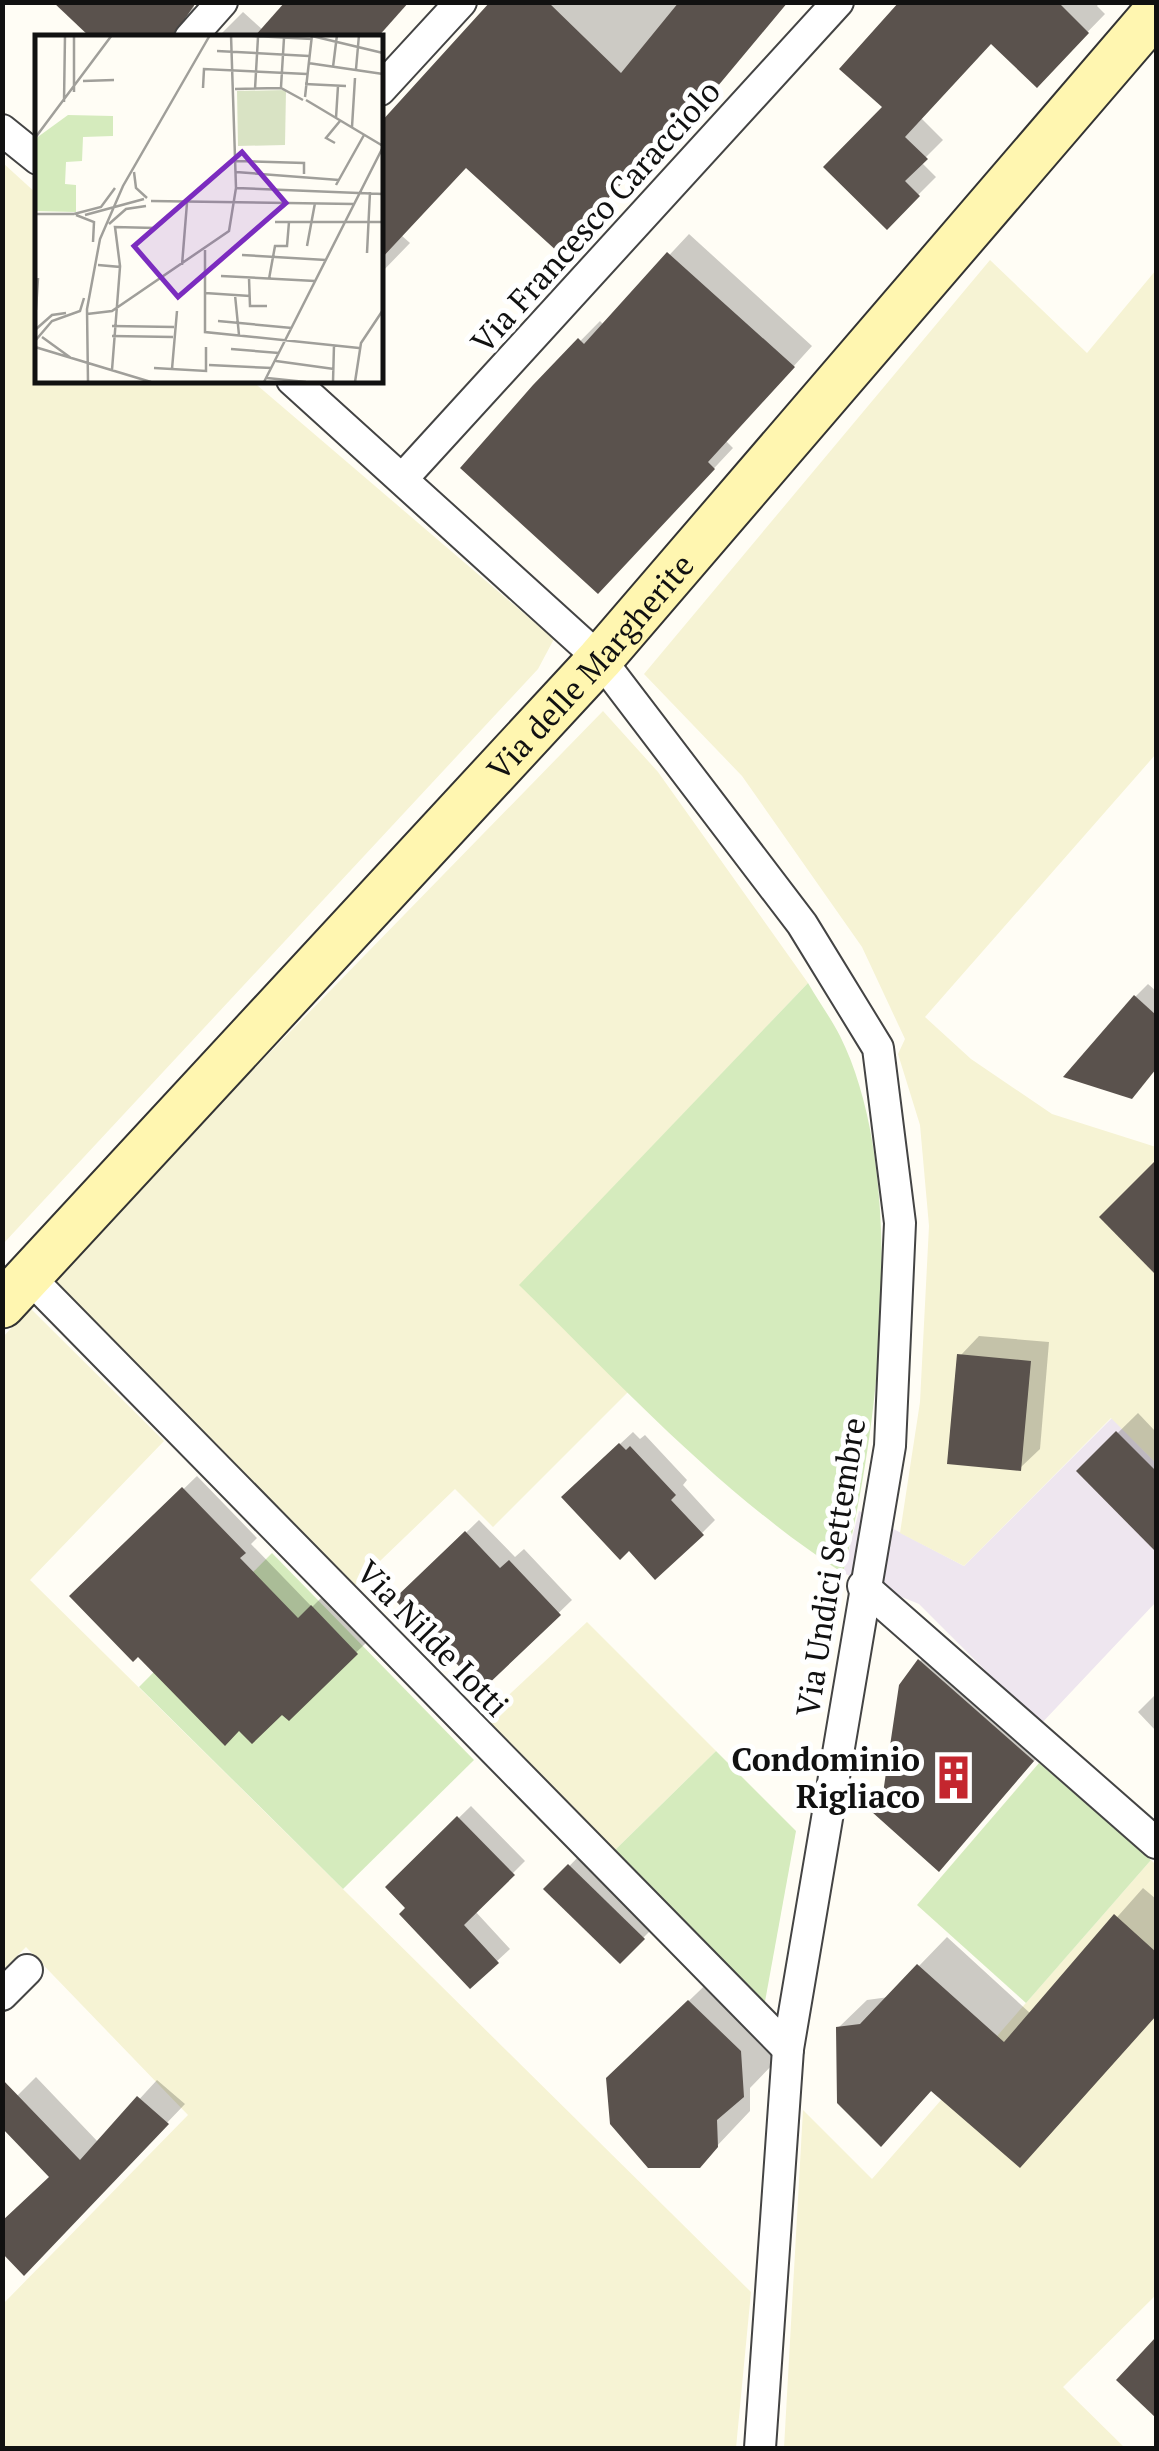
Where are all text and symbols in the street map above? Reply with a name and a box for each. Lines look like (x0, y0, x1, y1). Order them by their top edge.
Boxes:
inset map (35, 35, 382, 382)
street label: Via Francesco Caracciolo (461, 71, 729, 361)
street label: Via delle Margherite (478, 545, 703, 789)
street label: Via Undici Settembre (786, 1414, 874, 1720)
street label: Via Nilde Iotti (348, 1551, 518, 1725)
place label: Condominio Rigliaco (732, 1738, 920, 1817)
building icon: Condominio Rigliaco (929, 1753, 977, 1801)

